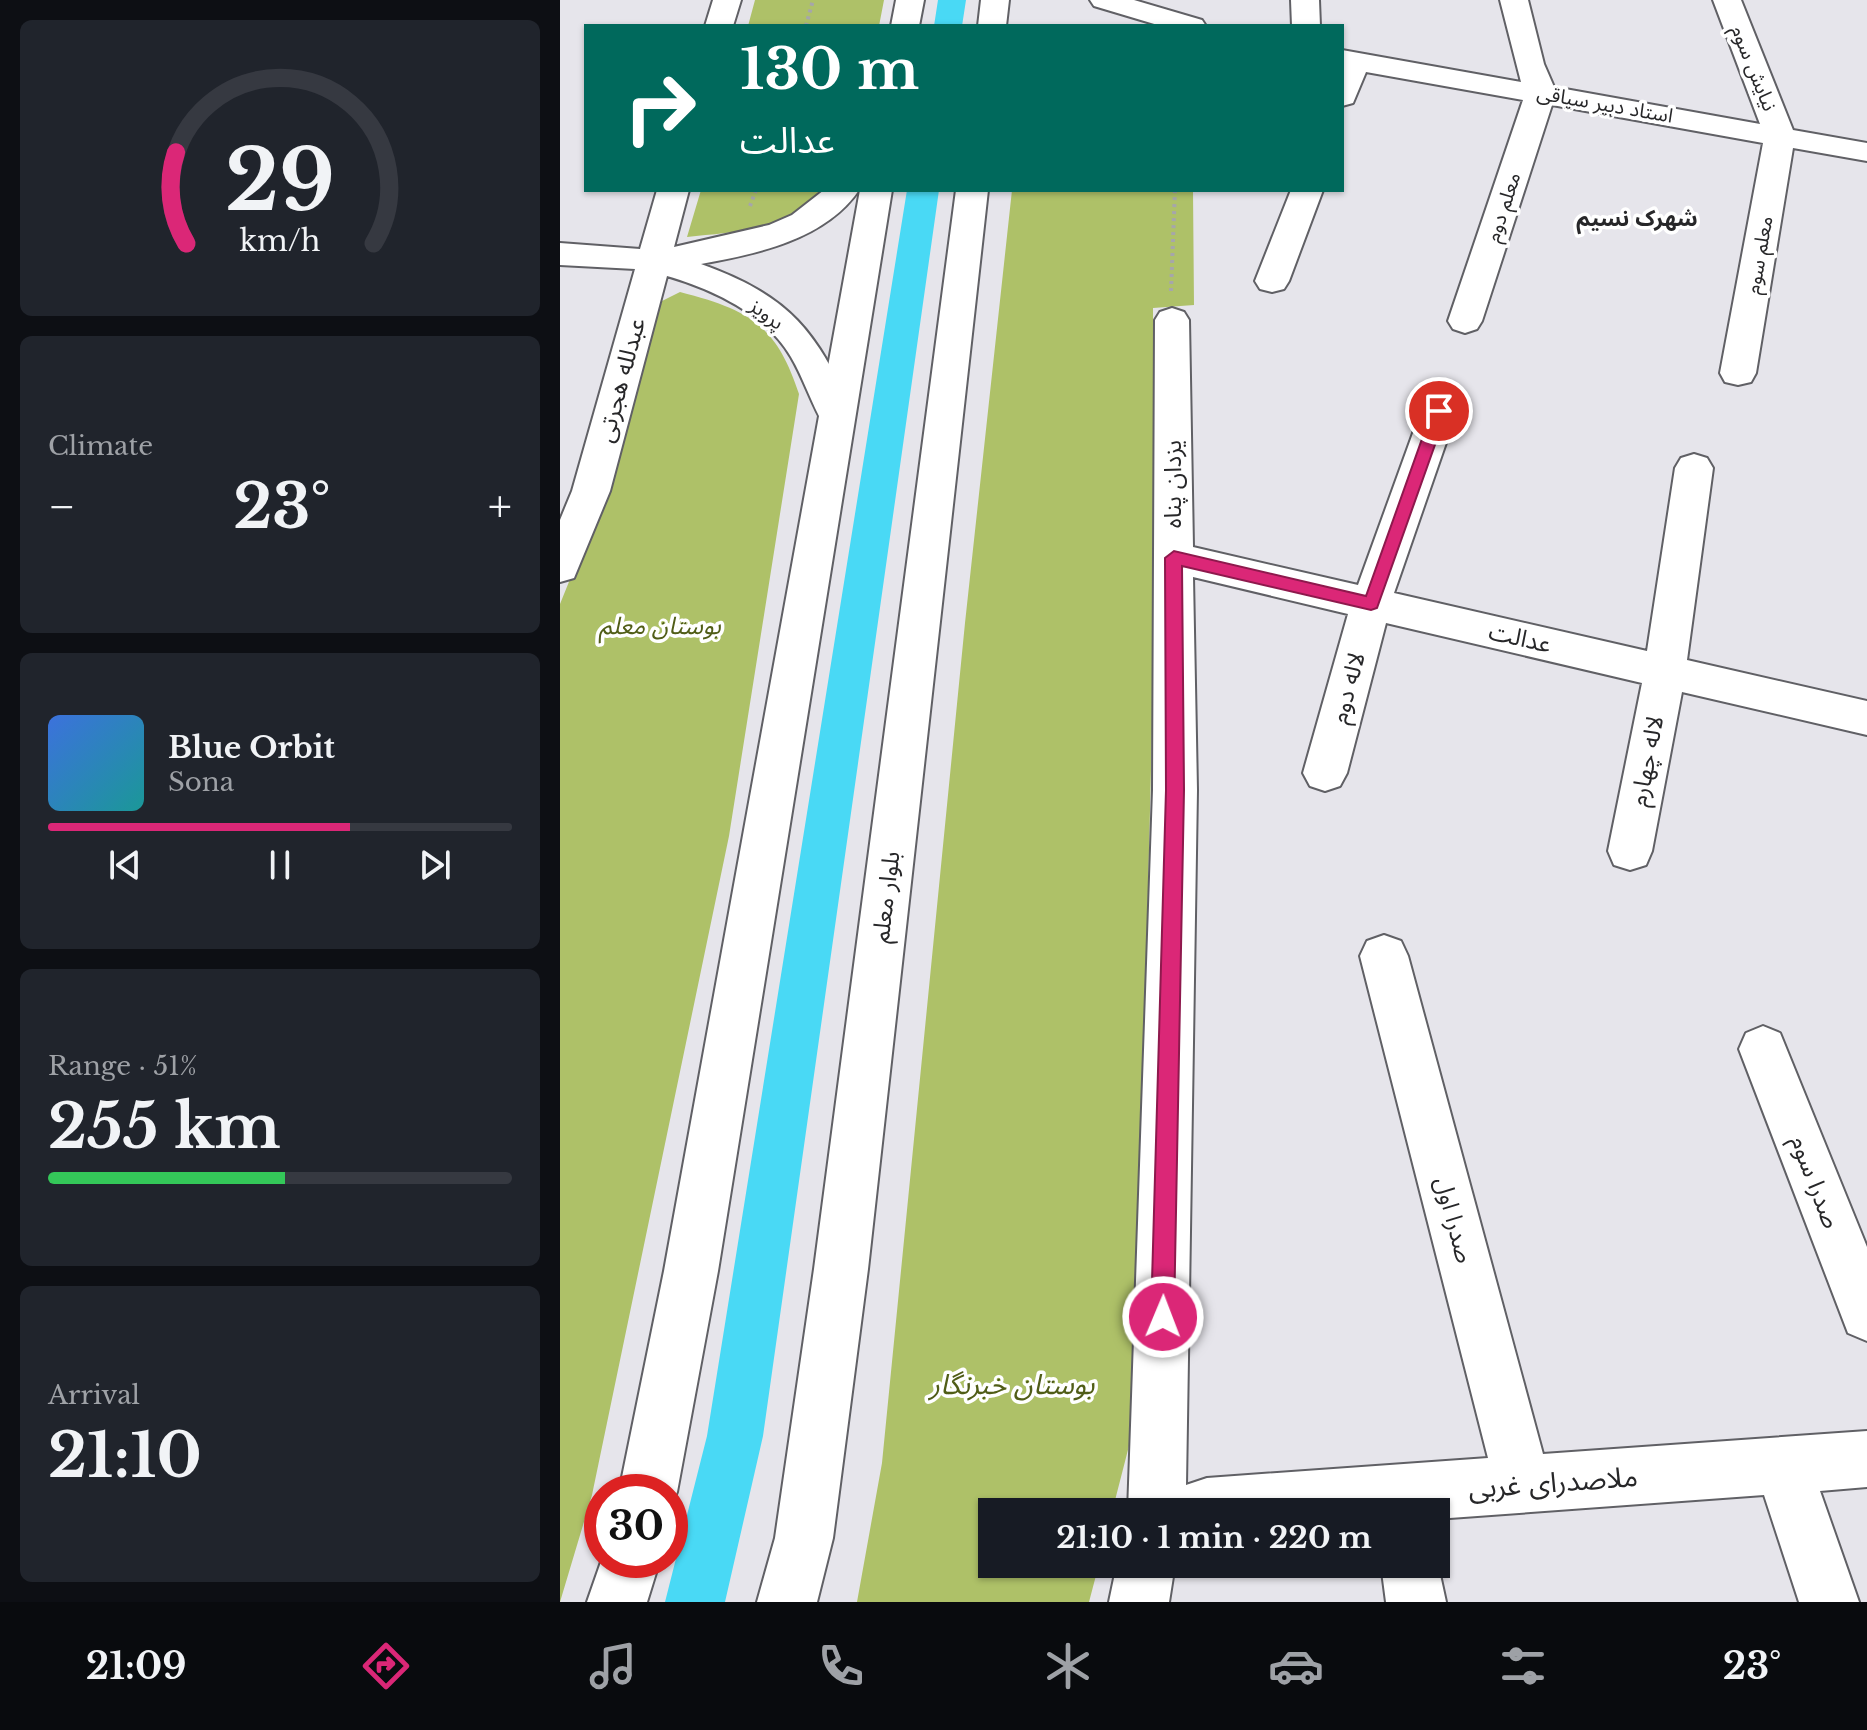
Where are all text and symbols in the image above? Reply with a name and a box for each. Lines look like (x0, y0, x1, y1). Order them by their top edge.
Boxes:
street label: نیایش سوم (1723, 22, 1782, 116)
text: 130 m (740, 35, 919, 104)
icon: right (608, 56, 712, 160)
street label: استاد دبیر سیاقی (1535, 80, 1675, 128)
text: عدالت (740, 118, 835, 163)
text: 29 (225, 129, 335, 232)
street label: معلم دوم (1480, 169, 1528, 246)
district label: شهرک نسیم (1576, 205, 1698, 235)
street label: معلم سوم (1740, 214, 1781, 296)
text: km/h (239, 223, 321, 259)
street label: پرویز (744, 293, 789, 336)
street label: عبدلله هجرتی (590, 314, 651, 445)
pin (1405, 377, 1473, 445)
icon: arrive (1417, 389, 1461, 433)
text: Climate (48, 430, 153, 462)
street label: یزدان پناه (1158, 440, 1188, 528)
text: 23° (233, 470, 331, 544)
text: − (48, 479, 76, 534)
text: + (488, 479, 512, 534)
park label: بوستان معلم (598, 611, 721, 644)
street label: عدالت (1486, 616, 1554, 659)
street label: لاله دوم (1324, 649, 1375, 728)
street label: لاله چهارم (1624, 713, 1673, 809)
text: Blue Orbit (168, 729, 335, 766)
text: Sona (168, 766, 234, 798)
icon: previous (103, 843, 147, 887)
icon: pause (258, 843, 302, 887)
icon: next (413, 843, 457, 887)
street label: بلوار معلم (865, 849, 908, 945)
text: Range · 51% (48, 1050, 197, 1082)
text: 255 km (48, 1090, 281, 1164)
street label: صدرا سوم (1781, 1131, 1846, 1234)
street label: صدرا اول (1429, 1173, 1480, 1266)
position arrow (1121, 1275, 1205, 1359)
park label: بوستان خبرنگار (928, 1367, 1095, 1402)
text: Arrival (48, 1379, 140, 1411)
text: 21:10 (48, 1419, 202, 1493)
street label: ملاصدرای غربی (1467, 1459, 1639, 1506)
speed limit sign: 30 (584, 1474, 688, 1578)
text: 21:10 · 1 min · 220 m (1056, 1519, 1372, 1556)
icon: directions (358, 1638, 414, 1694)
icon: music (585, 1638, 641, 1694)
icon: phone (813, 1638, 869, 1694)
icon: climate (1040, 1638, 1096, 1694)
icon: car (1268, 1638, 1324, 1694)
icon: filters (1495, 1638, 1551, 1694)
text: 21:09 (86, 1644, 187, 1689)
text: 23° (1723, 1644, 1781, 1689)

